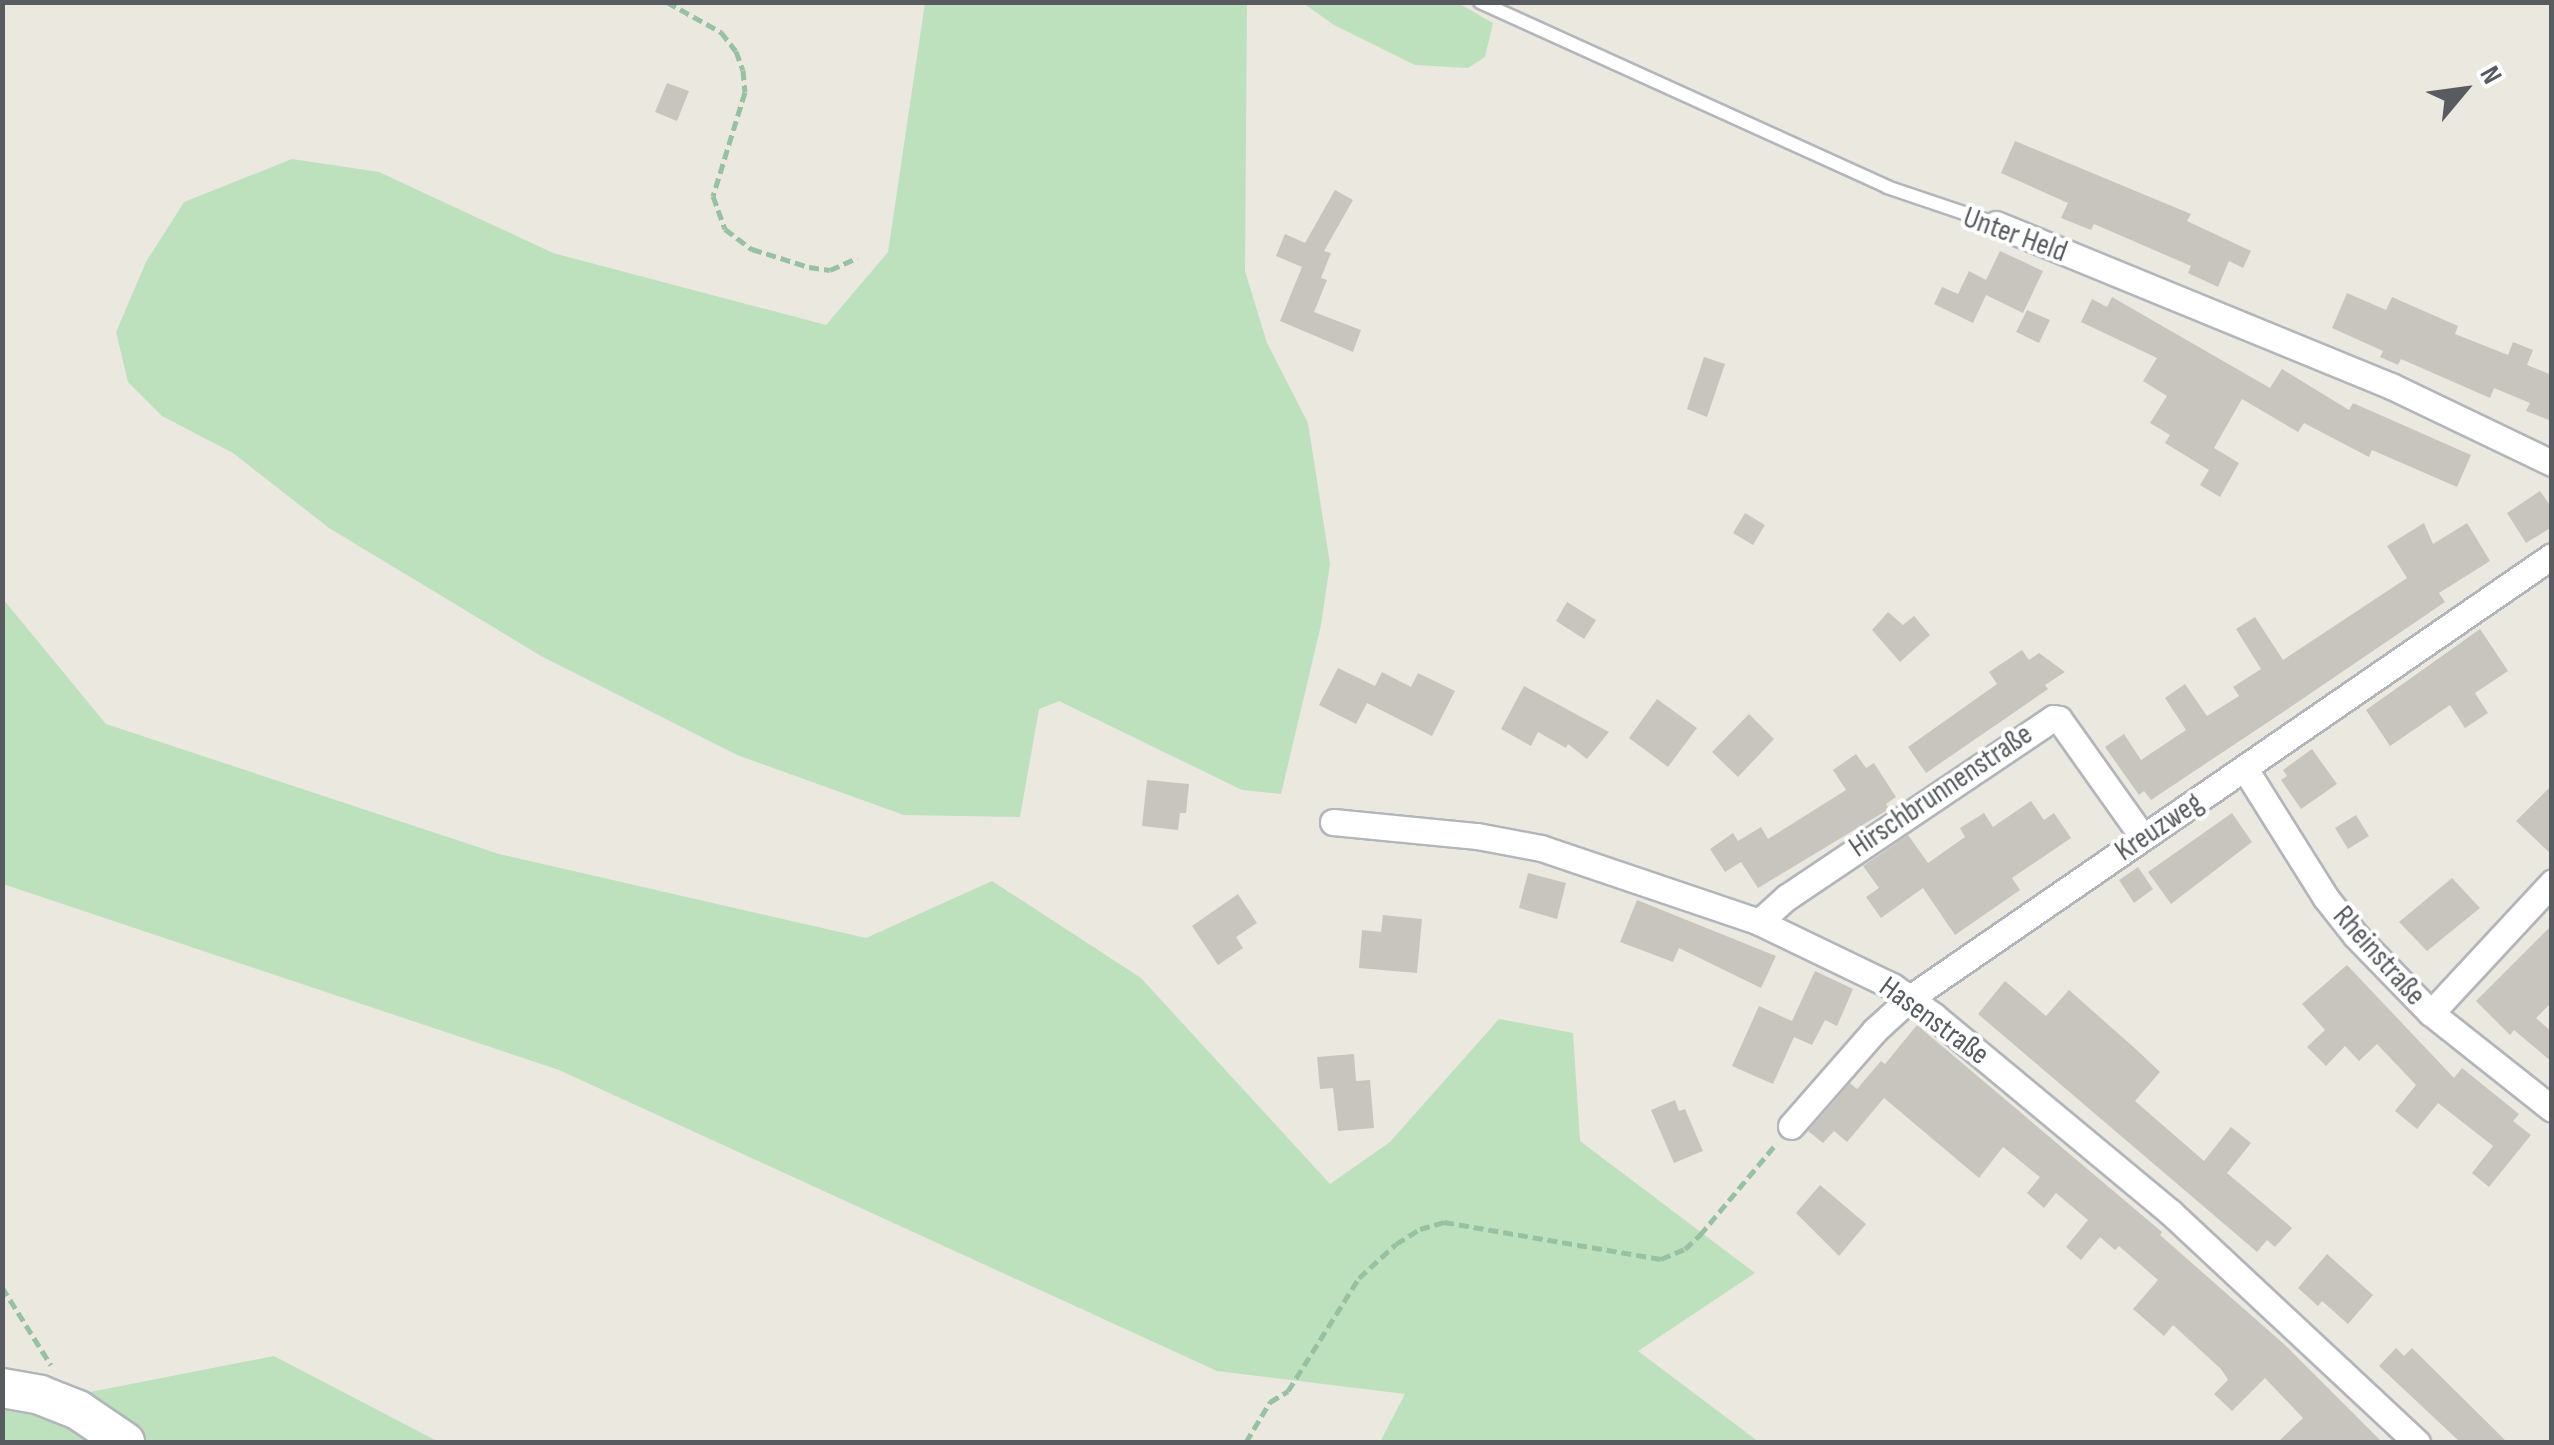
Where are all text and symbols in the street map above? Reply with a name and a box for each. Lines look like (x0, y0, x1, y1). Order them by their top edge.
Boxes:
north arrow (2414, 40, 2514, 140)
text: N (2473, 61, 2509, 90)
street label: Unter Held (1958, 200, 2072, 270)
street label: Hirschbrunnenstraße (1843, 717, 2039, 865)
street label: Kreuzweg (2108, 785, 2210, 869)
street label: Rheinstraße (2325, 899, 2433, 1013)
street label: Hasenstraße (1872, 969, 1996, 1073)

